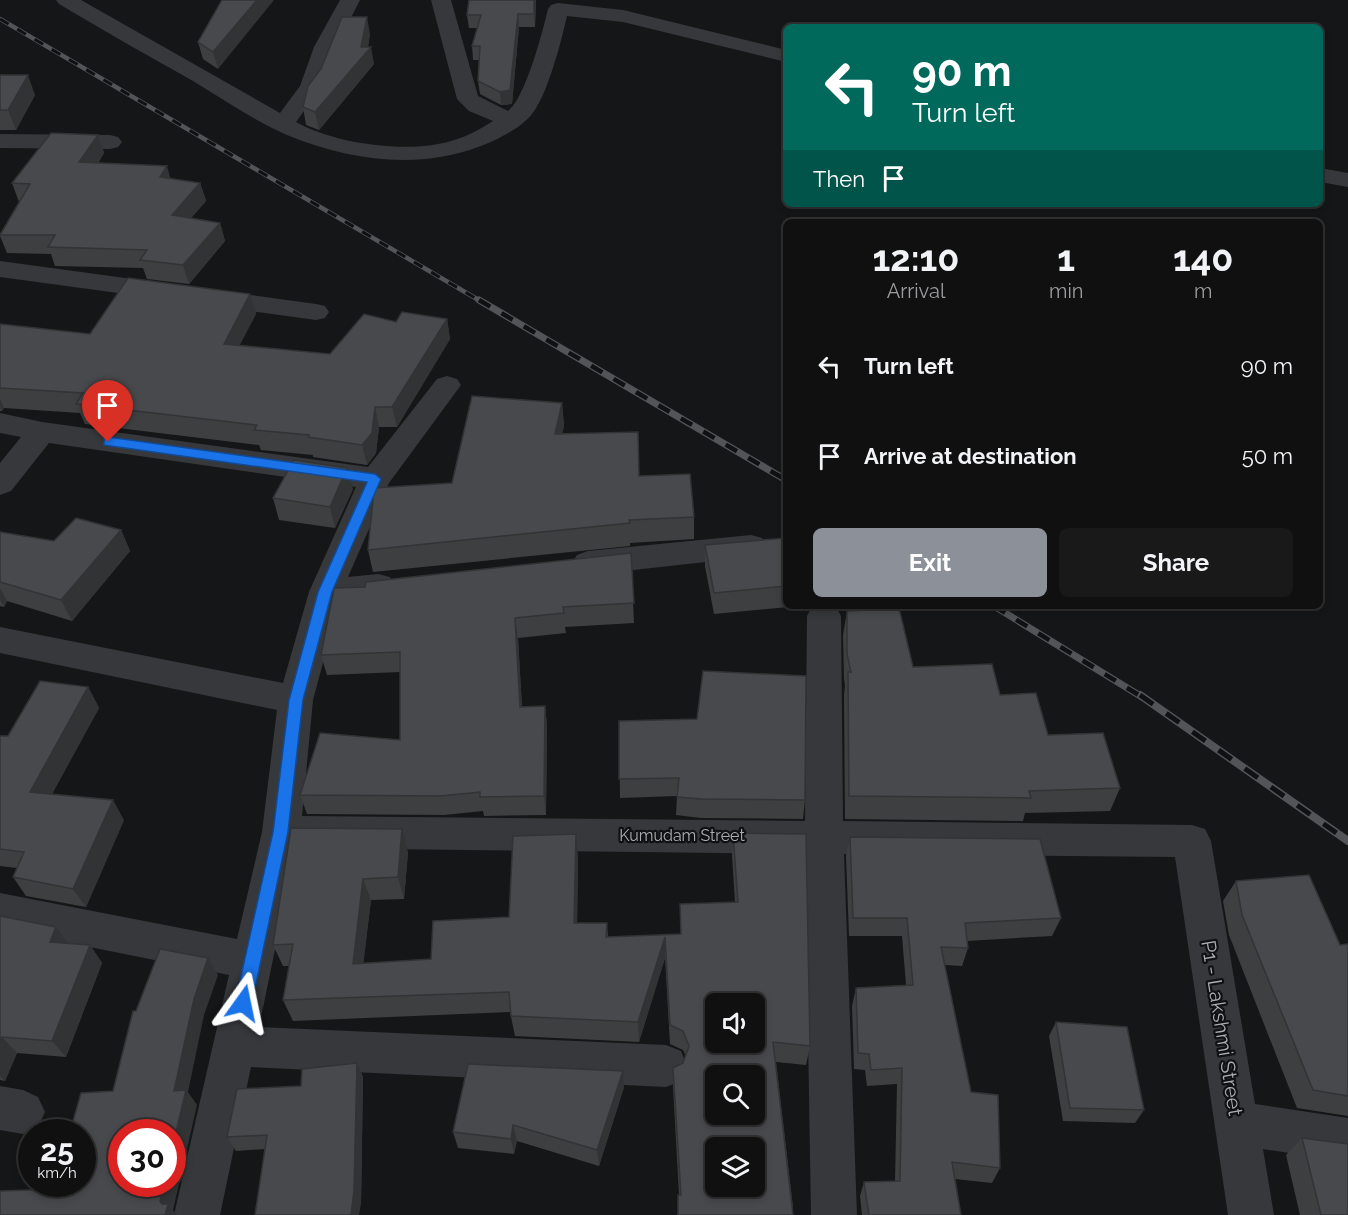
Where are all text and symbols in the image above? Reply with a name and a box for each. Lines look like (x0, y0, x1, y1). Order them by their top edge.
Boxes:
text: 90 m (912, 47, 1012, 96)
icon: left (813, 48, 891, 126)
text: Turn left (912, 97, 1015, 128)
icon: arrive (877, 162, 910, 195)
text: Then (813, 166, 865, 192)
text: 12:10 (873, 237, 959, 279)
text: 1 (1057, 237, 1075, 279)
text: 140 (1173, 237, 1233, 279)
text: Arrival (887, 279, 945, 303)
text: min (1049, 279, 1083, 303)
text: m (1194, 279, 1212, 303)
icon: left (813, 350, 846, 383)
text: Turn left (864, 353, 954, 379)
text: 90 m (1241, 353, 1293, 379)
pin (82, 380, 133, 442)
icon: arrive (91, 389, 124, 422)
icon: arrive (813, 440, 846, 473)
text: Arrive at destination (864, 443, 1077, 469)
text: 50 m (1242, 443, 1293, 469)
button: Exit (813, 528, 1047, 597)
button: Share (1059, 528, 1293, 597)
street label: Kumudam Street (619, 826, 745, 845)
street label: P1 - Lakshmi Street (1196, 939, 1248, 1118)
position arrow (211, 971, 275, 1035)
map controls (705, 993, 765, 1197)
button: sound (705, 993, 765, 1053)
button: search (705, 1065, 765, 1125)
speed limit sign: 30 (108, 1119, 186, 1197)
text: 25 (40, 1133, 74, 1168)
button: layers (705, 1137, 765, 1197)
text: km/h (37, 1164, 77, 1182)

